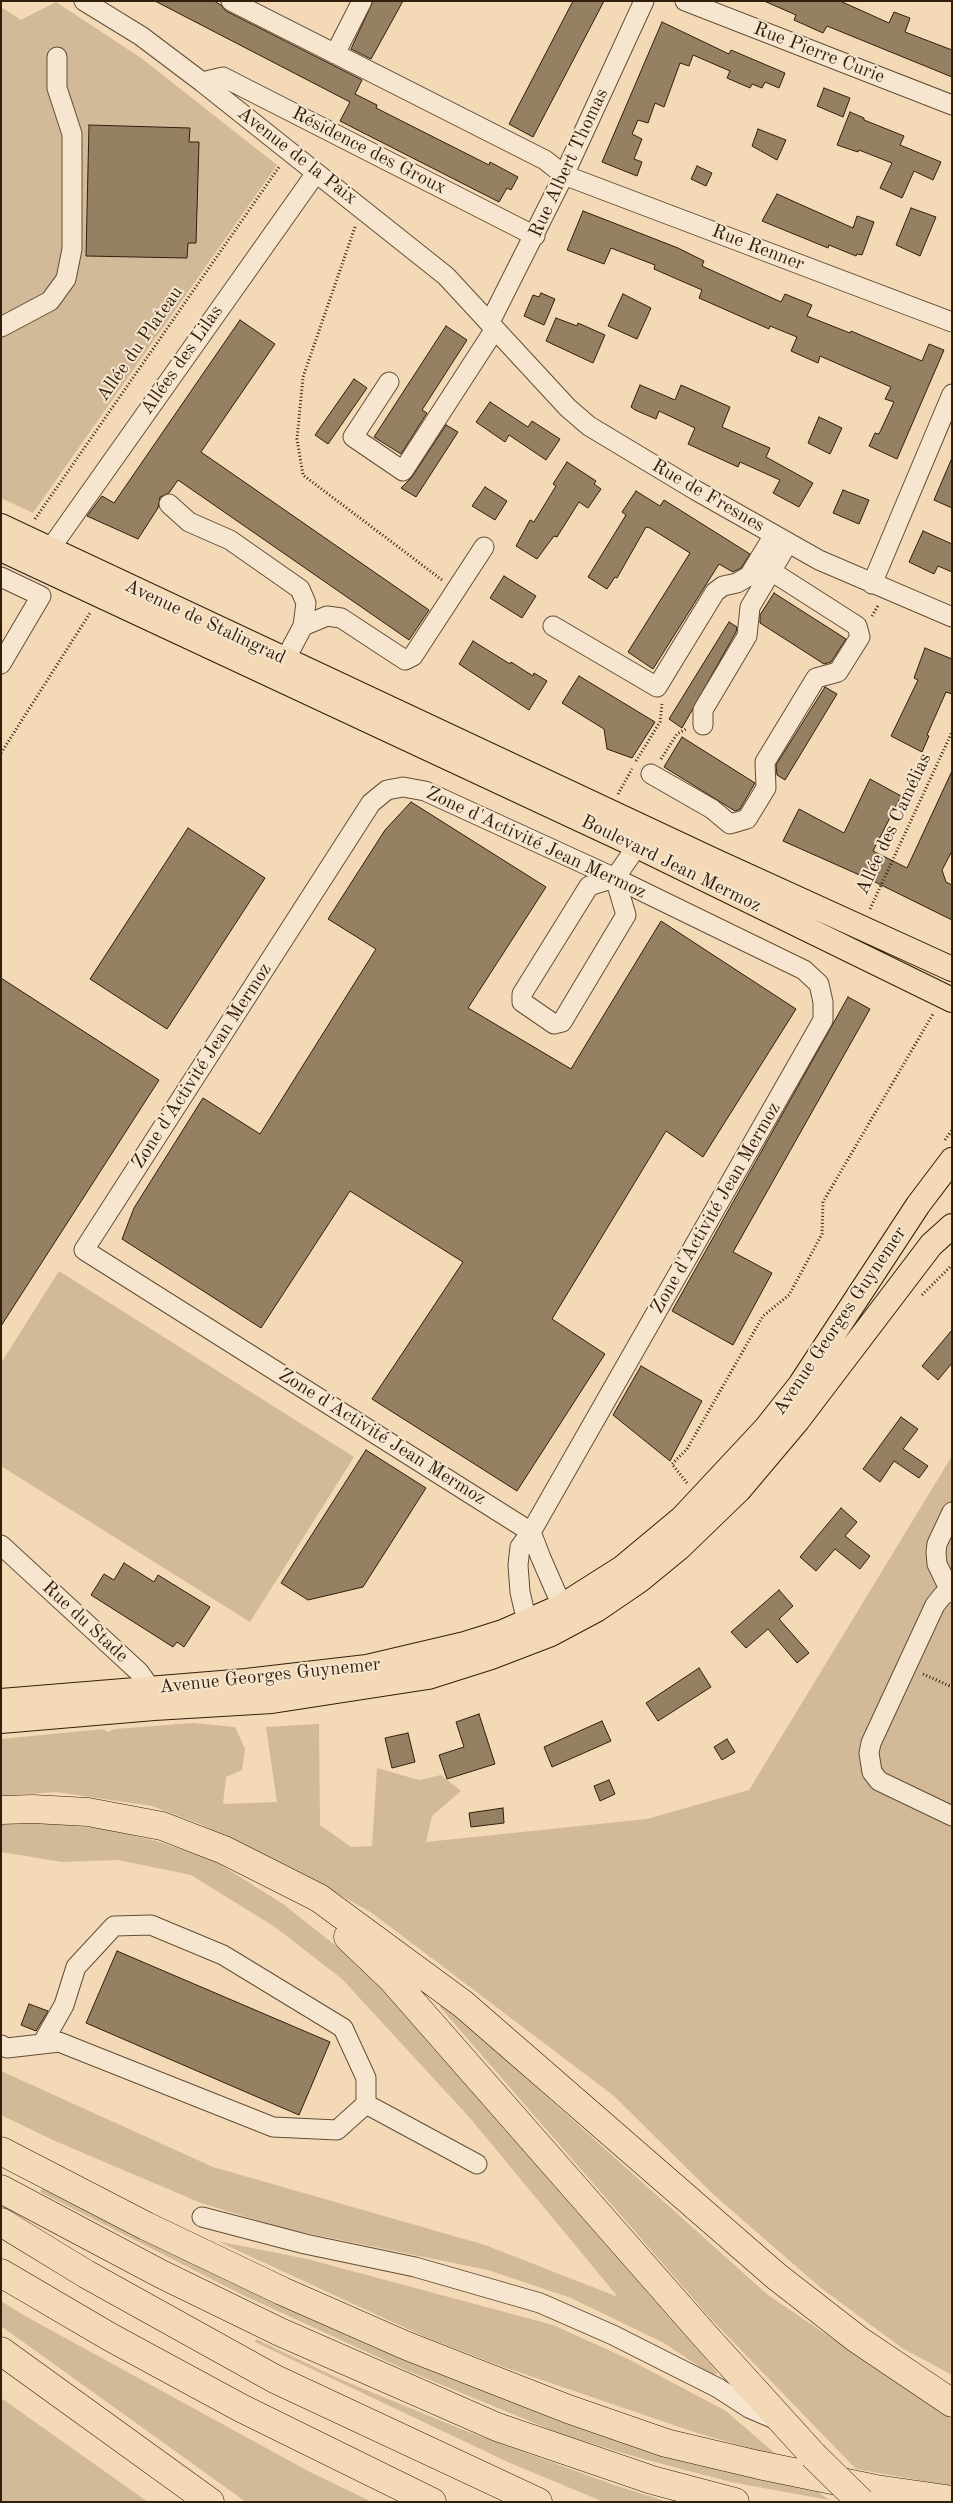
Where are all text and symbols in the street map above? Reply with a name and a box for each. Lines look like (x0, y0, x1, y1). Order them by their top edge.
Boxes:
street label: Rue Pierre Curie (750, 17, 888, 89)
street label: Rue Albert Thomas (524, 85, 614, 241)
street label: Avenue de la Paix (232, 102, 362, 210)
street label: Résidence des Groux (288, 102, 450, 200)
street label: Rue Renner (709, 220, 807, 276)
street label: Allée du Plateau (92, 282, 188, 406)
street label: Allées des Lilas (136, 301, 228, 419)
street label: Rue de Fresnes (647, 454, 769, 538)
street label: Avenue de Stalingrad (121, 575, 289, 669)
street label: Allée des Camélias (851, 750, 937, 898)
street label: Zone d'Activité Jean Mermoz (422, 782, 650, 904)
street label: Boulevard Jean Mermoz (577, 810, 765, 918)
street label: Zone d'Activité Jean Mermoz (127, 959, 277, 1173)
street label: Zone d'Activité Jean Mermoz (646, 1098, 786, 1318)
street label: Avenue Georges Guynemer (768, 1222, 912, 1420)
street label: Zone d'Activité Jean Mermoz (274, 1364, 490, 1510)
street label: Rue du Stade (37, 1576, 133, 1668)
street label: Avenue Georges Guynemer (158, 1653, 382, 1699)

